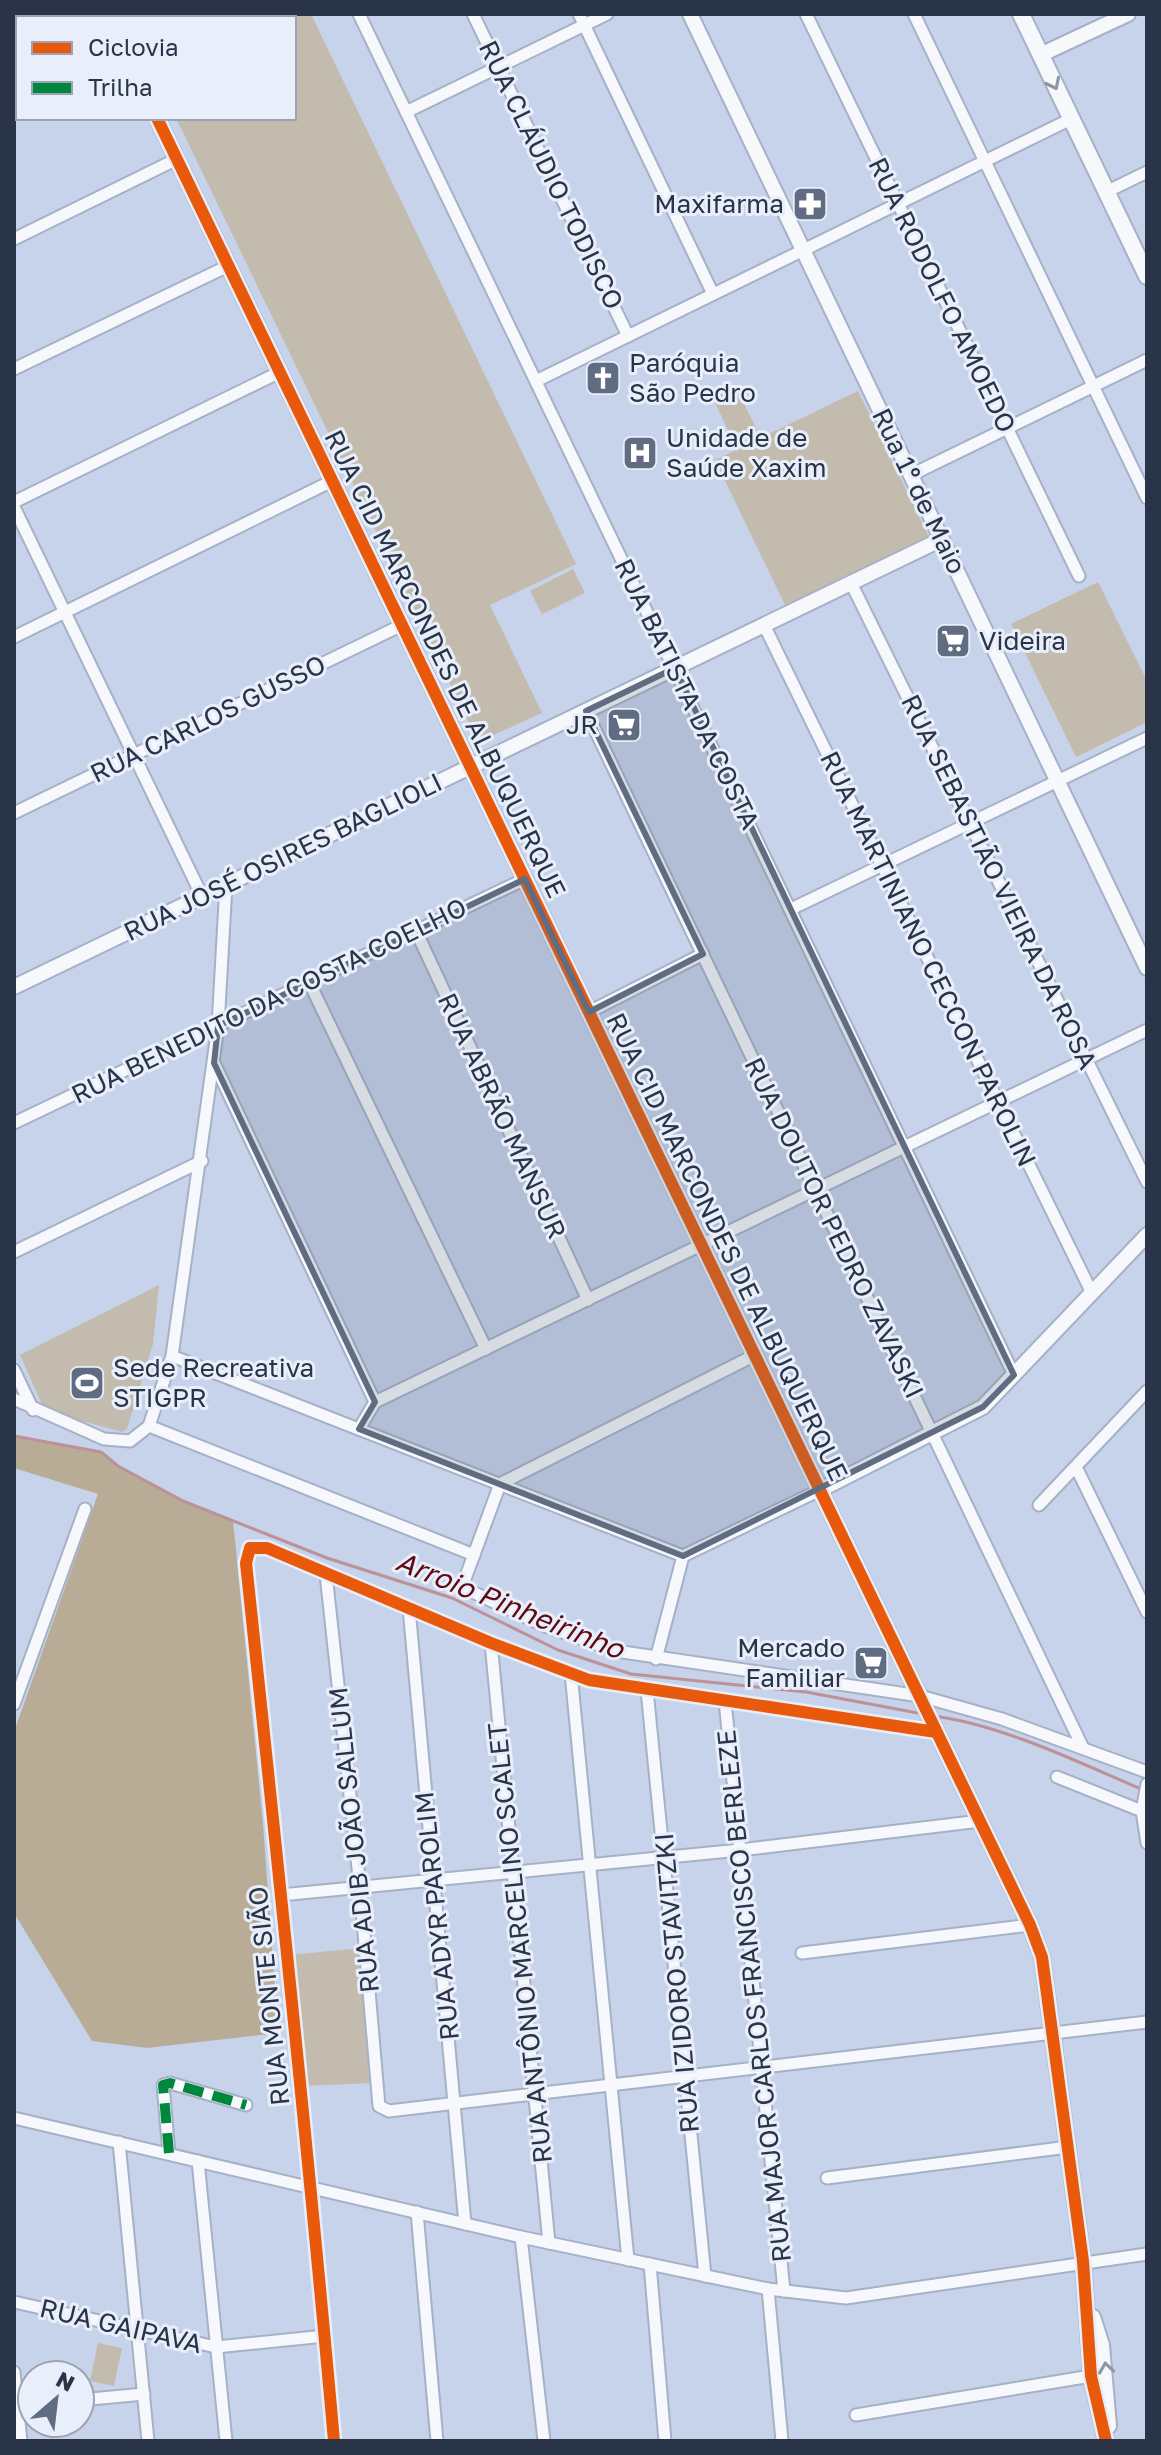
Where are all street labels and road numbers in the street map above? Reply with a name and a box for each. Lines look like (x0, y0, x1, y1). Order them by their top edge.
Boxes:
street label: RUA CLÁUDIO TODISCO (473, 35, 630, 314)
street label: RUA RODOLFO AMOEDO (862, 152, 1023, 437)
street label: Rua 1º de Maio (866, 403, 973, 579)
street label: RUA CID MARCONDES DE ALBUQUERQUE (318, 425, 573, 903)
street label: RUA BATISTA DA COSTA (608, 554, 766, 834)
street label: RUA CARLOS GUSSO (85, 648, 330, 789)
street label: RUA SEBASTIÃO VIEIRA DA ROSA (895, 689, 1104, 1074)
street label: RUA MARTINIANO CECCON PAROLIN (814, 746, 1043, 1171)
street label: RUA JOSÉ OSIRES BAGLIOLI (119, 766, 447, 947)
street label: RUA BENEDITO DA COSTA COELHO (66, 891, 471, 1110)
street label: RUA ABRÃO MANSUR (432, 988, 573, 1244)
street label: RUA CID MARCONDES DE ALBUQUERQUE (600, 1008, 855, 1486)
street label: RUA DOUTOR PEDRO ZAVASKI (738, 1052, 931, 1403)
street label: RUA ADIB JOÃO SALLUM (322, 1686, 385, 1994)
street label: RUA ANTÔNIO MARCELINO SCALET (481, 1721, 558, 2165)
street label: RUA MAJOR CARLOS FRANCISCO BERLEZE (710, 1728, 797, 2264)
street label: RUA ADYR PAROLIM (408, 1790, 465, 2042)
street label: RUA IZIDORO STAVITZKI (648, 1832, 705, 2134)
street label: RUA MONTE SIÃO (242, 1885, 295, 2107)
street label: RUA GAIPAVA (37, 2292, 205, 2359)

